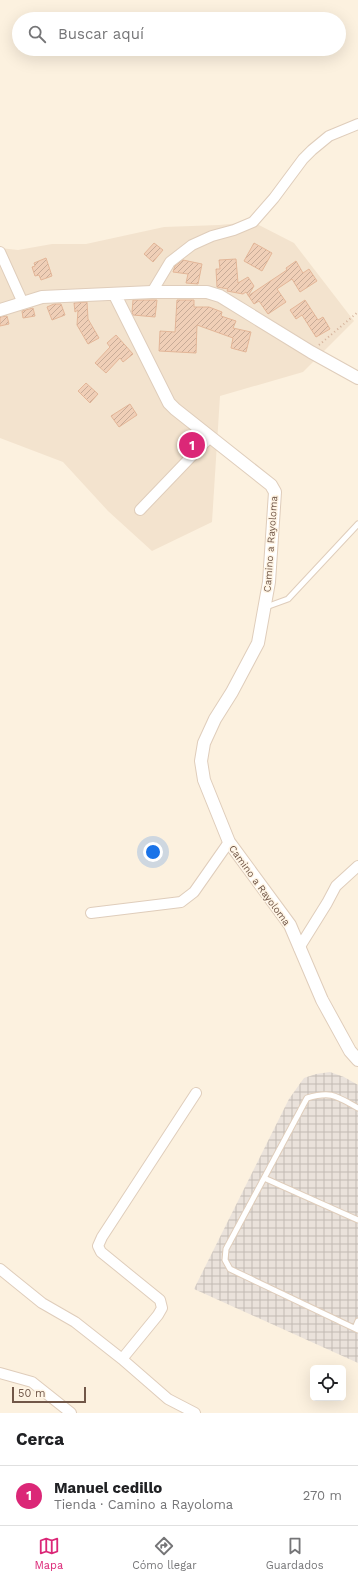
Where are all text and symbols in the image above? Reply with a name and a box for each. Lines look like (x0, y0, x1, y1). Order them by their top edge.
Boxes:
search box (12, 12, 346, 56)
icon: search (26, 23, 48, 45)
text: Buscar aquí (58, 25, 144, 43)
pin: 1 (179, 430, 205, 460)
street label: Camino a Rayoloma (262, 495, 279, 593)
your location (143, 842, 163, 862)
street label: Camino a Rayoloma (227, 843, 293, 928)
map controls (310, 1365, 346, 1401)
button: locate (310, 1365, 346, 1401)
scale bar (12, 1385, 86, 1404)
text: 50 m (18, 1387, 45, 1400)
text: Cerca (16, 1429, 64, 1449)
text: Manuel cedillo (54, 1479, 162, 1497)
text: 1 (26, 1488, 32, 1503)
text: 270 m (303, 1488, 342, 1503)
text: Tienda · Camino a Rayoloma (54, 1497, 233, 1512)
tab: Mapa (34, 1535, 63, 1572)
tab: Cómo llegar (132, 1535, 197, 1572)
tab: Guardados (266, 1535, 323, 1572)

